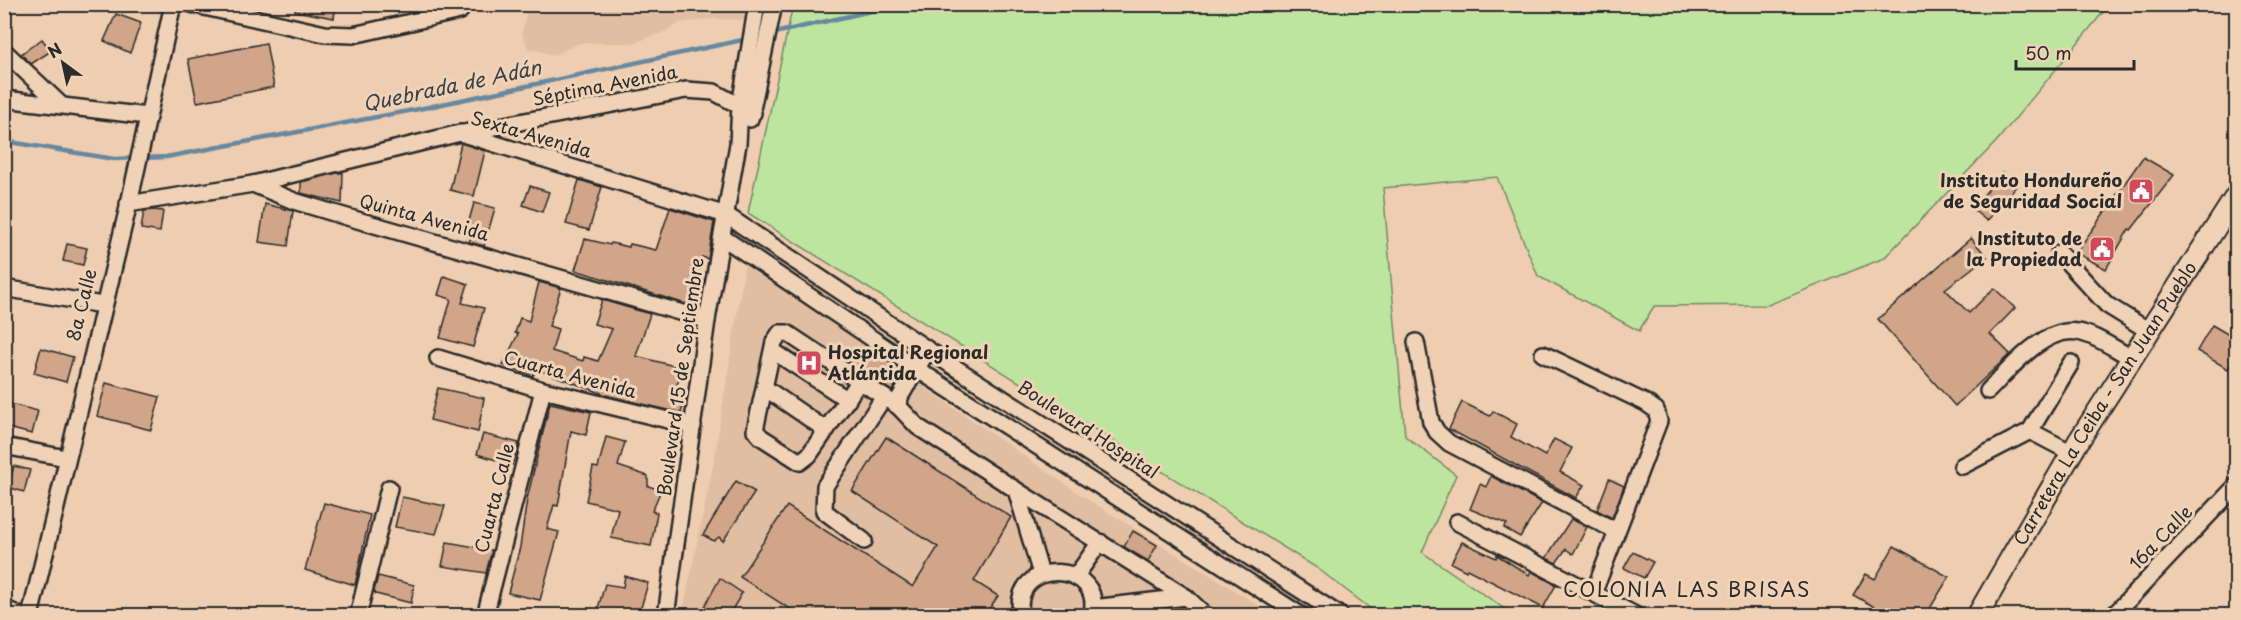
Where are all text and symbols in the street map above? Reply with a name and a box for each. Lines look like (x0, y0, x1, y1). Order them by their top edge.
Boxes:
north arrow (33, 33, 93, 93)
scale bar (2016, 33, 2134, 71)
text: N (42, 36, 66, 63)
text: 50 m (2025, 39, 2072, 66)
water label: Quebrada de Adán (360, 51, 545, 119)
street label: Séptima Avenida (530, 57, 679, 112)
street label: Sexta Avenida (468, 103, 596, 164)
place label: Instituto Hondureño de Seguridad Social (1940, 166, 2122, 214)
public building icon: Instituto Hondureño de Seguridad Social (2126, 176, 2156, 206)
street label: Quinta Avenida (357, 186, 493, 247)
place label: Instituto de la Propiedad (1966, 224, 2082, 272)
public building icon: Instituto de la Propiedad (2087, 234, 2117, 264)
street label: Boulevard 15 de Septiembre (649, 255, 710, 498)
street label: Carretera La Ceiba - San Juan Pueblo (2006, 256, 2202, 550)
street label: 8a Calle (59, 265, 103, 344)
place label: Hospital Regional Atlántida (827, 338, 988, 386)
street label: Cuarta Avenida (501, 343, 641, 404)
hospital icon: Hospital Regional Atlántida (794, 348, 824, 378)
street label: Boulevard Hospital (1013, 373, 1165, 485)
street label: Cuarta Calle (467, 440, 520, 555)
street label: 16a Calle (2122, 498, 2198, 575)
district label: COLONIA LAS BRISAS (1563, 574, 1811, 604)

